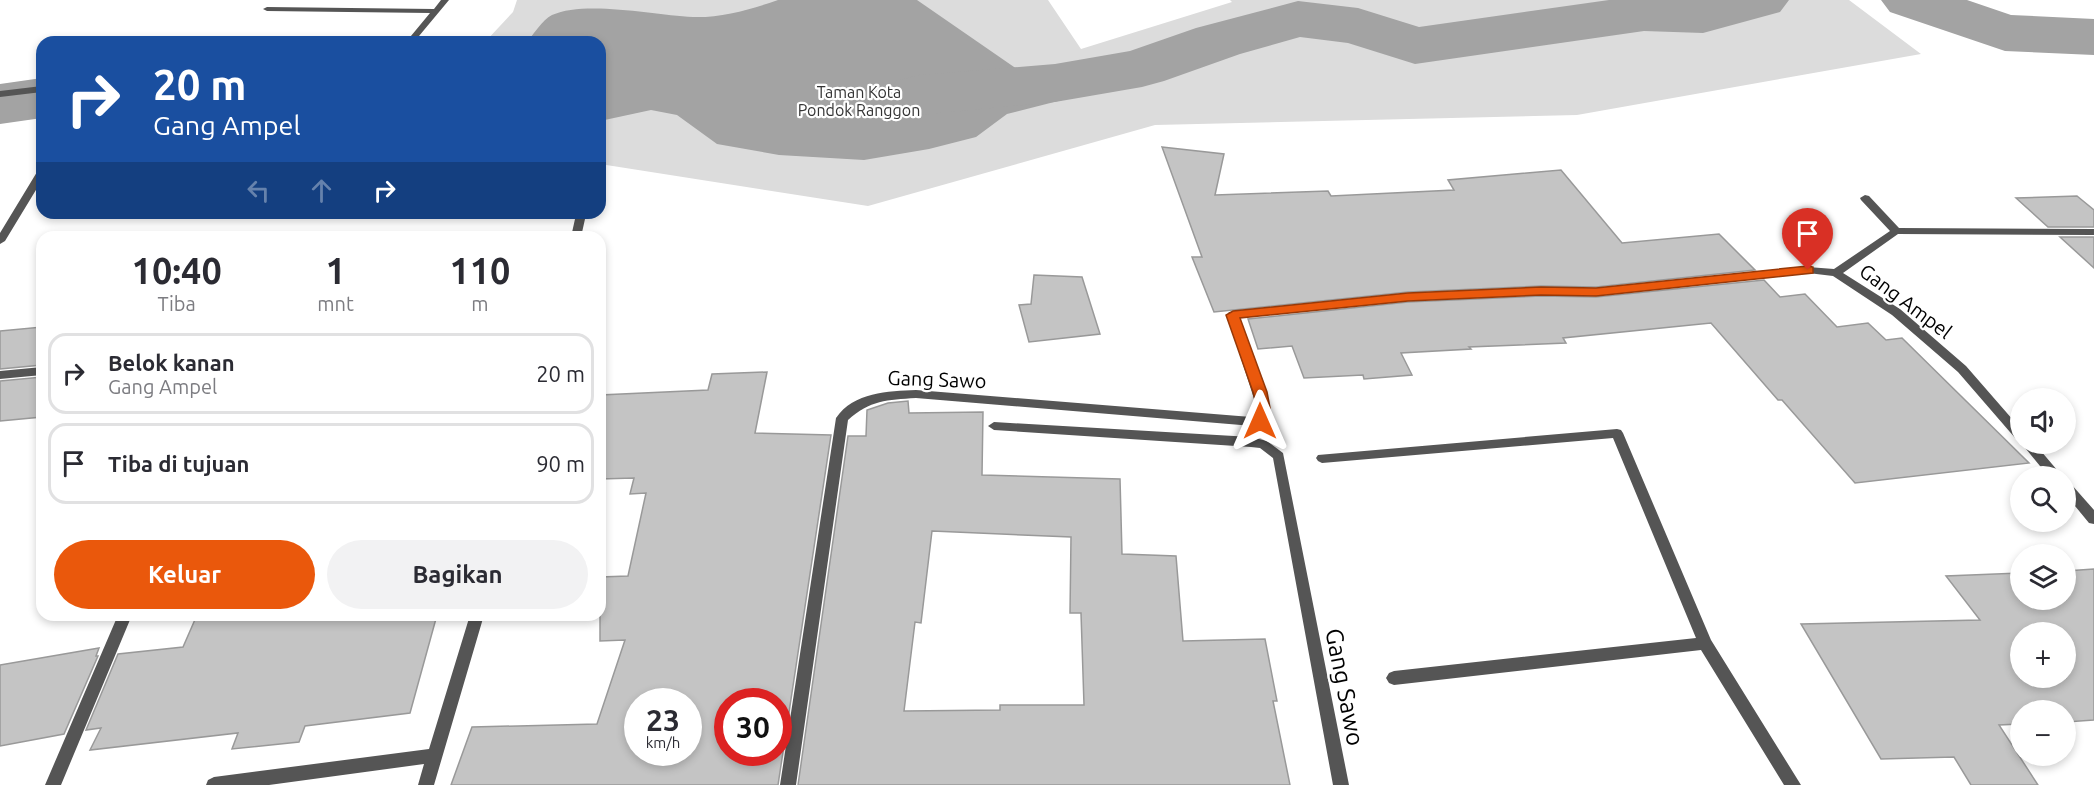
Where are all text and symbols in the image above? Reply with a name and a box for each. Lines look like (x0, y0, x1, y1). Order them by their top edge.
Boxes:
icon: right (54, 60, 132, 138)
text: 20 m (153, 61, 247, 108)
park label: Taman Kota Pondok Ranggon (798, 83, 920, 119)
text: Gang Ampel (153, 110, 301, 140)
icon: left (242, 174, 275, 207)
icon: ahead (305, 174, 338, 207)
icon: right (368, 174, 401, 207)
pin (1782, 208, 1833, 270)
icon: arrive (1791, 217, 1824, 250)
text: 10:40 (132, 250, 222, 291)
text: 1 (325, 250, 346, 291)
text: 110 (449, 250, 510, 291)
street label: Gang Ampel (1855, 259, 1957, 343)
text: Tiba (157, 292, 196, 315)
text: mnt (317, 292, 354, 315)
text: m (471, 292, 489, 315)
text: Belok kanan (108, 350, 235, 375)
icon: right (57, 357, 90, 390)
text: 20 m (536, 361, 585, 386)
street label: Gang Sawo (887, 366, 987, 392)
text: Gang Ampel (108, 375, 217, 398)
map controls (2010, 388, 2076, 766)
button: sound (2010, 388, 2076, 454)
position arrow (1228, 389, 1292, 453)
icon: arrive (57, 447, 90, 480)
text: Tiba di tujuan (108, 451, 249, 476)
text: 90 m (536, 451, 585, 476)
button: search (2010, 466, 2076, 532)
button: Keluar (54, 540, 315, 609)
button: Bagikan (327, 540, 588, 609)
button: layers (2010, 544, 2076, 610)
button: + (2010, 622, 2076, 688)
street label: Gang Sawo (1320, 626, 1370, 748)
speed limit sign: 30 (714, 688, 792, 766)
button: − (2010, 700, 2076, 766)
text: 23 (646, 703, 680, 737)
text: km/h (646, 734, 680, 751)

